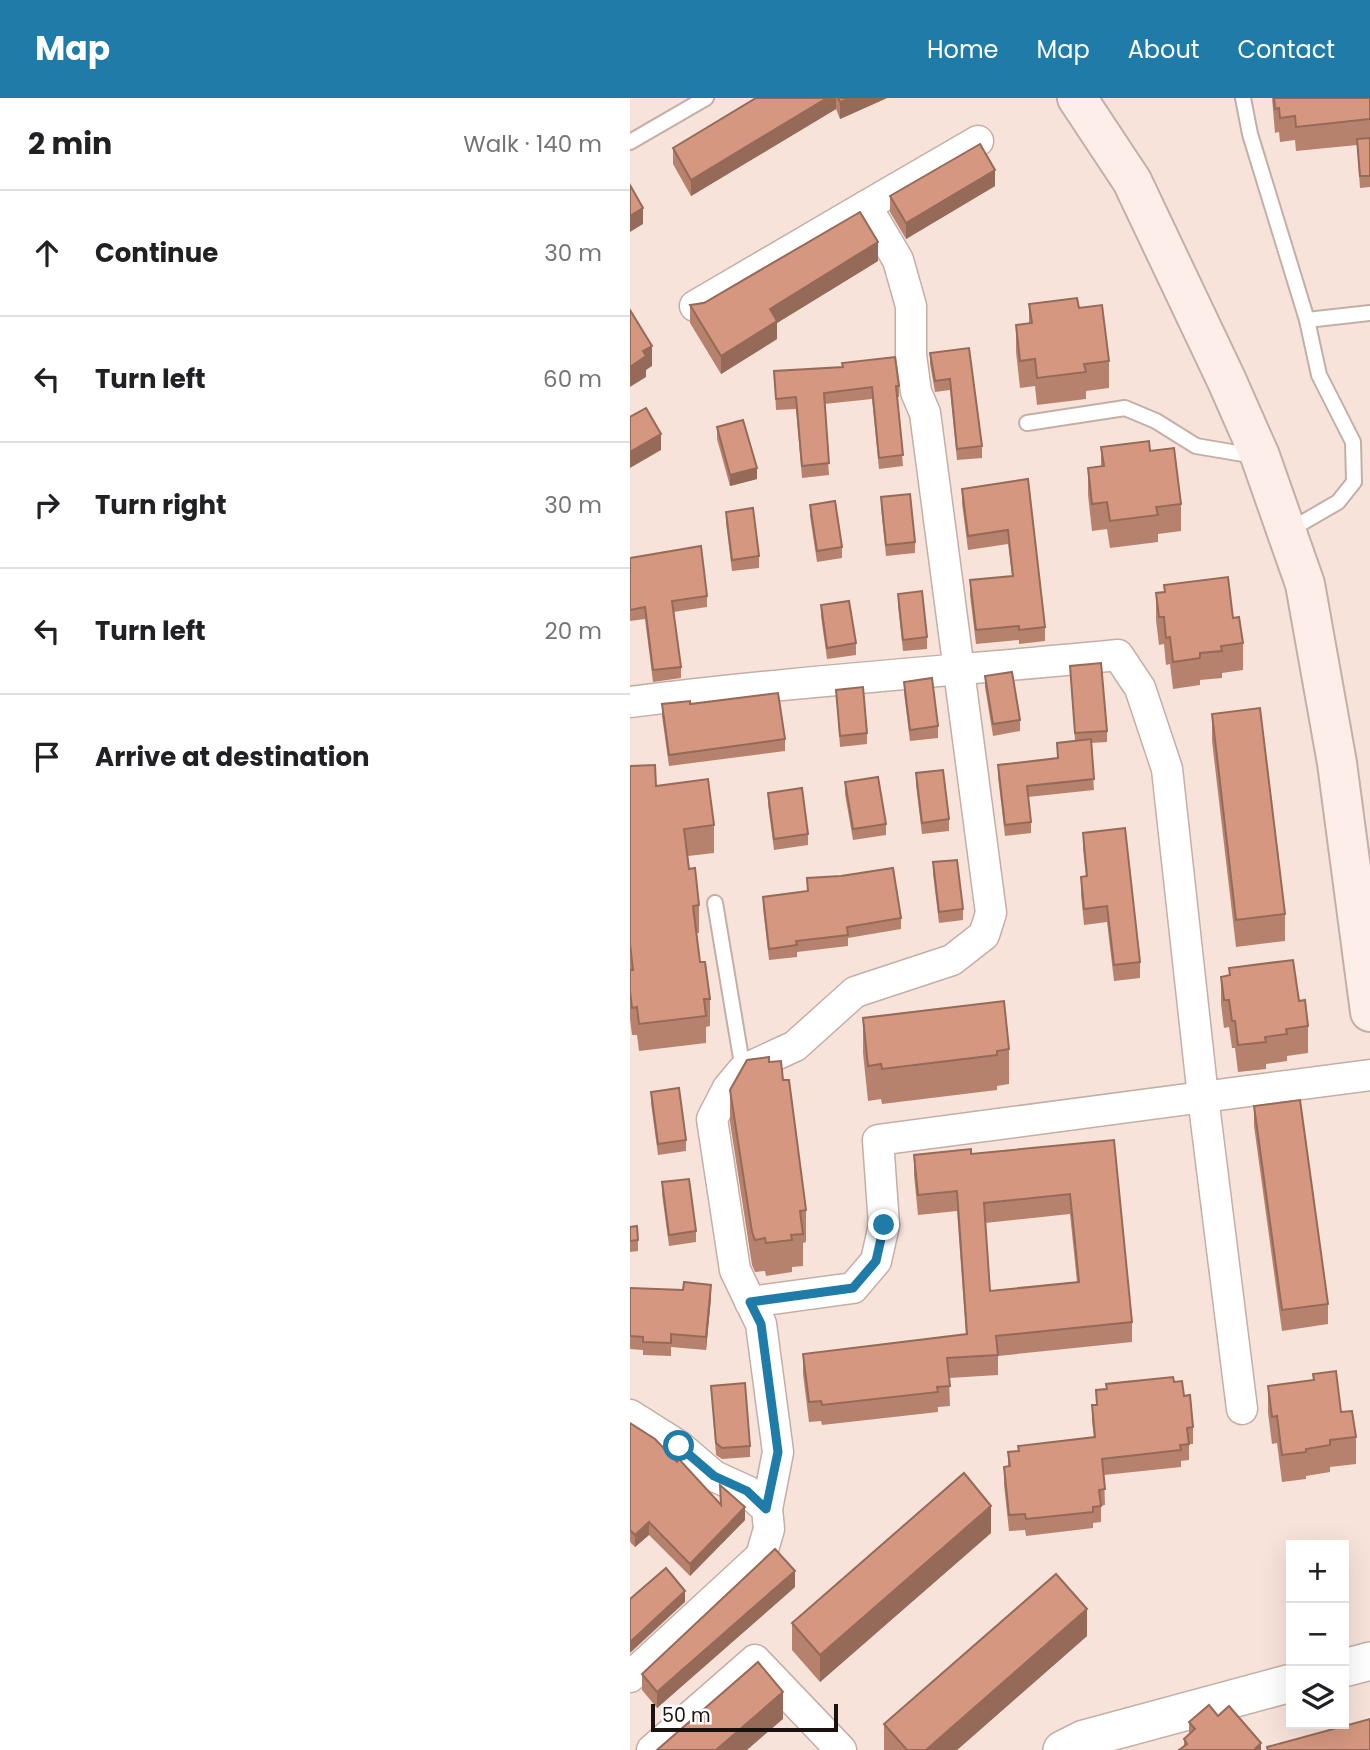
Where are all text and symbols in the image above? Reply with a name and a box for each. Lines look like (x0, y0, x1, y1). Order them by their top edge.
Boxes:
text: Map (35, 25, 110, 72)
text: Home (927, 33, 999, 66)
text: Map (1037, 33, 1090, 66)
text: About (1128, 33, 1199, 66)
text: Contact (1237, 33, 1335, 66)
text: 2 min (28, 122, 112, 165)
text: Walk · 140 m (463, 128, 602, 160)
icon: ahead (28, 234, 66, 272)
text: Continue (95, 235, 218, 271)
text: 30 m (544, 237, 602, 269)
icon: left (28, 360, 66, 398)
text: Turn left (95, 361, 206, 397)
text: 60 m (543, 363, 602, 395)
icon: right (28, 486, 66, 524)
text: Turn right (95, 487, 227, 523)
text: 30 m (544, 489, 602, 521)
icon: left (28, 612, 66, 650)
text: Turn left (95, 613, 206, 649)
text: 20 m (544, 615, 602, 647)
icon: arrive (28, 738, 66, 776)
text: Arrive at destination (95, 739, 370, 775)
route end (868, 1209, 899, 1240)
route start (663, 1430, 694, 1461)
map controls (1286, 1540, 1349, 1729)
button: + (1286, 1540, 1349, 1603)
button: − (1286, 1603, 1349, 1666)
button: layers (1286, 1666, 1349, 1729)
scale bar (651, 1701, 838, 1733)
text: 50 m (662, 1702, 711, 1729)

